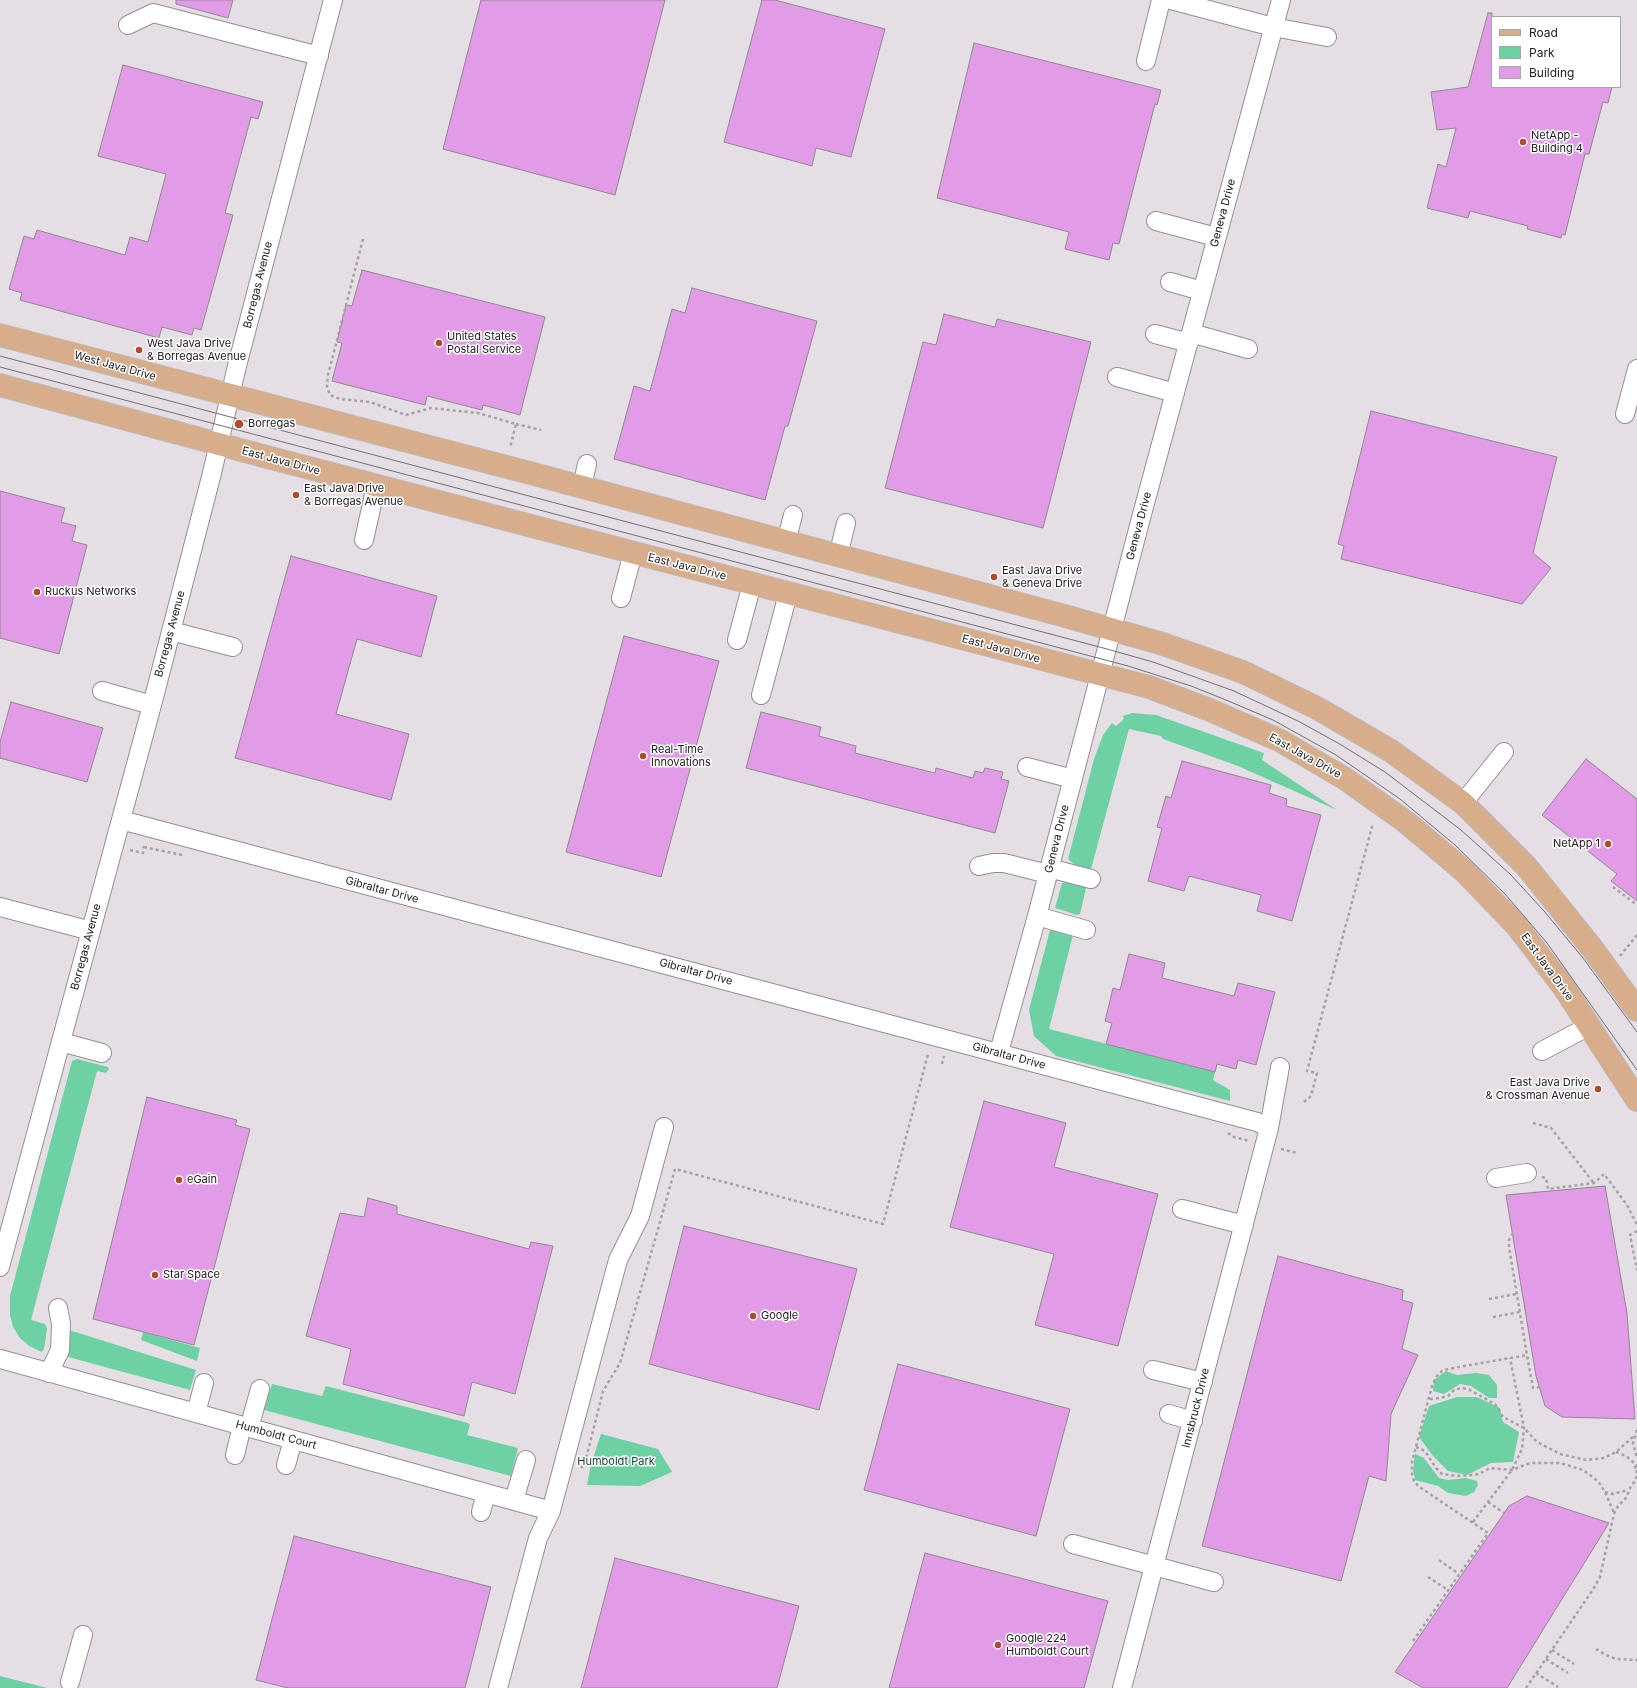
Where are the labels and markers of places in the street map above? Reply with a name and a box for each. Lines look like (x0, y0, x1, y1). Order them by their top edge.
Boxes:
place label: NetApp - Building 4 (1531, 129, 1583, 155)
marker: NetApp - Building 4 (1518, 137, 1528, 147)
place label: United States Postal Service (447, 330, 521, 356)
place label: West Java Drive & Borregas Avenue (147, 337, 246, 363)
marker: United States Postal Service (434, 338, 444, 348)
marker: West Java Drive & Borregas Avenue (134, 345, 144, 355)
place label: Borregas (248, 417, 295, 431)
marker: Borregas (233, 418, 245, 430)
place label: East Java Drive & Borregas Avenue (304, 482, 403, 508)
marker: East Java Drive & Borregas Avenue (291, 490, 301, 500)
place label: East Java Drive & Geneva Drive (1002, 564, 1082, 590)
marker: East Java Drive & Geneva Drive (989, 572, 999, 582)
place label: Ruckus Networks (45, 585, 136, 599)
marker: Ruckus Networks (32, 587, 42, 597)
place label: Real-Time Innovations (651, 743, 711, 769)
marker: Real-Time Innovations (638, 751, 648, 761)
place label: NetApp 1 (1553, 837, 1600, 851)
marker: NetApp 1 (1603, 839, 1613, 849)
place label: East Java Drive & Crossman Avenue (1486, 1076, 1590, 1102)
marker: East Java Drive & Crossman Avenue (1593, 1084, 1603, 1094)
place label: eGain (187, 1173, 217, 1187)
marker: eGain (174, 1175, 184, 1185)
place label: Star Space (163, 1268, 220, 1282)
marker: Star Space (150, 1270, 160, 1280)
place label: Google (761, 1309, 798, 1323)
marker: Google (748, 1311, 758, 1321)
place label: Google 224 Humboldt Court (1006, 1632, 1089, 1658)
marker: Google 224 Humboldt Court (993, 1640, 1003, 1650)

